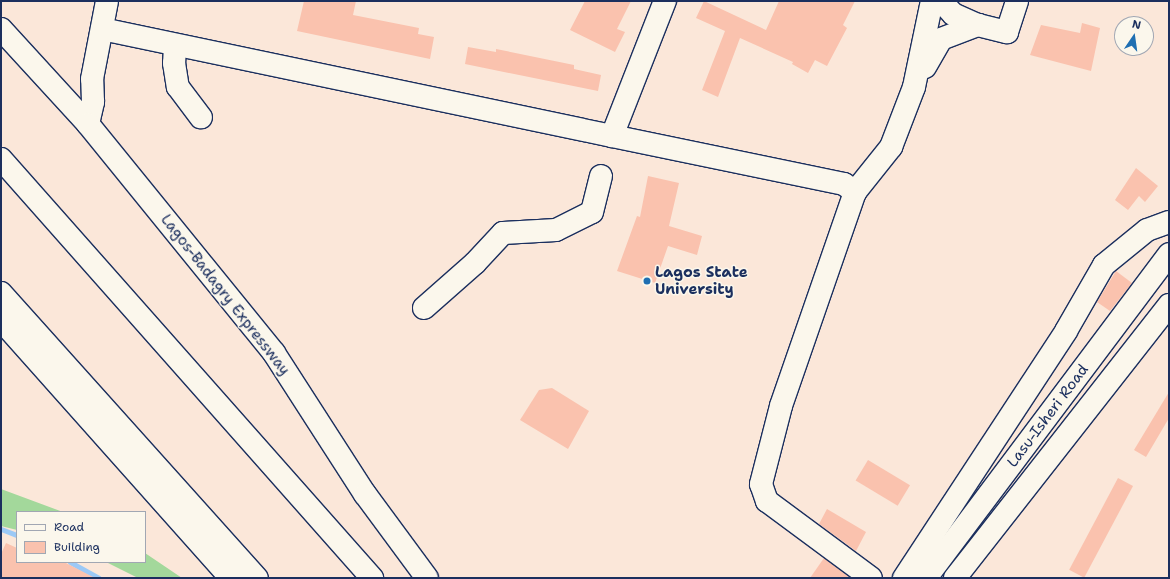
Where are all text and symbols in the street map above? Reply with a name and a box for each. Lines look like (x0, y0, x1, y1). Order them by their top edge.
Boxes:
north arrow (1114, 16, 1154, 56)
text: N (1131, 17, 1143, 33)
street label: Lagos-Badagry Expressway (157, 211, 293, 379)
place label: Lagos State University (655, 263, 748, 298)
marker: Lagos State University (642, 276, 652, 286)
street label: Lasu-Isheri Road (1003, 361, 1093, 471)
legend (16, 511, 146, 563)
text: Road (54, 519, 84, 535)
text: Building (54, 539, 100, 555)

